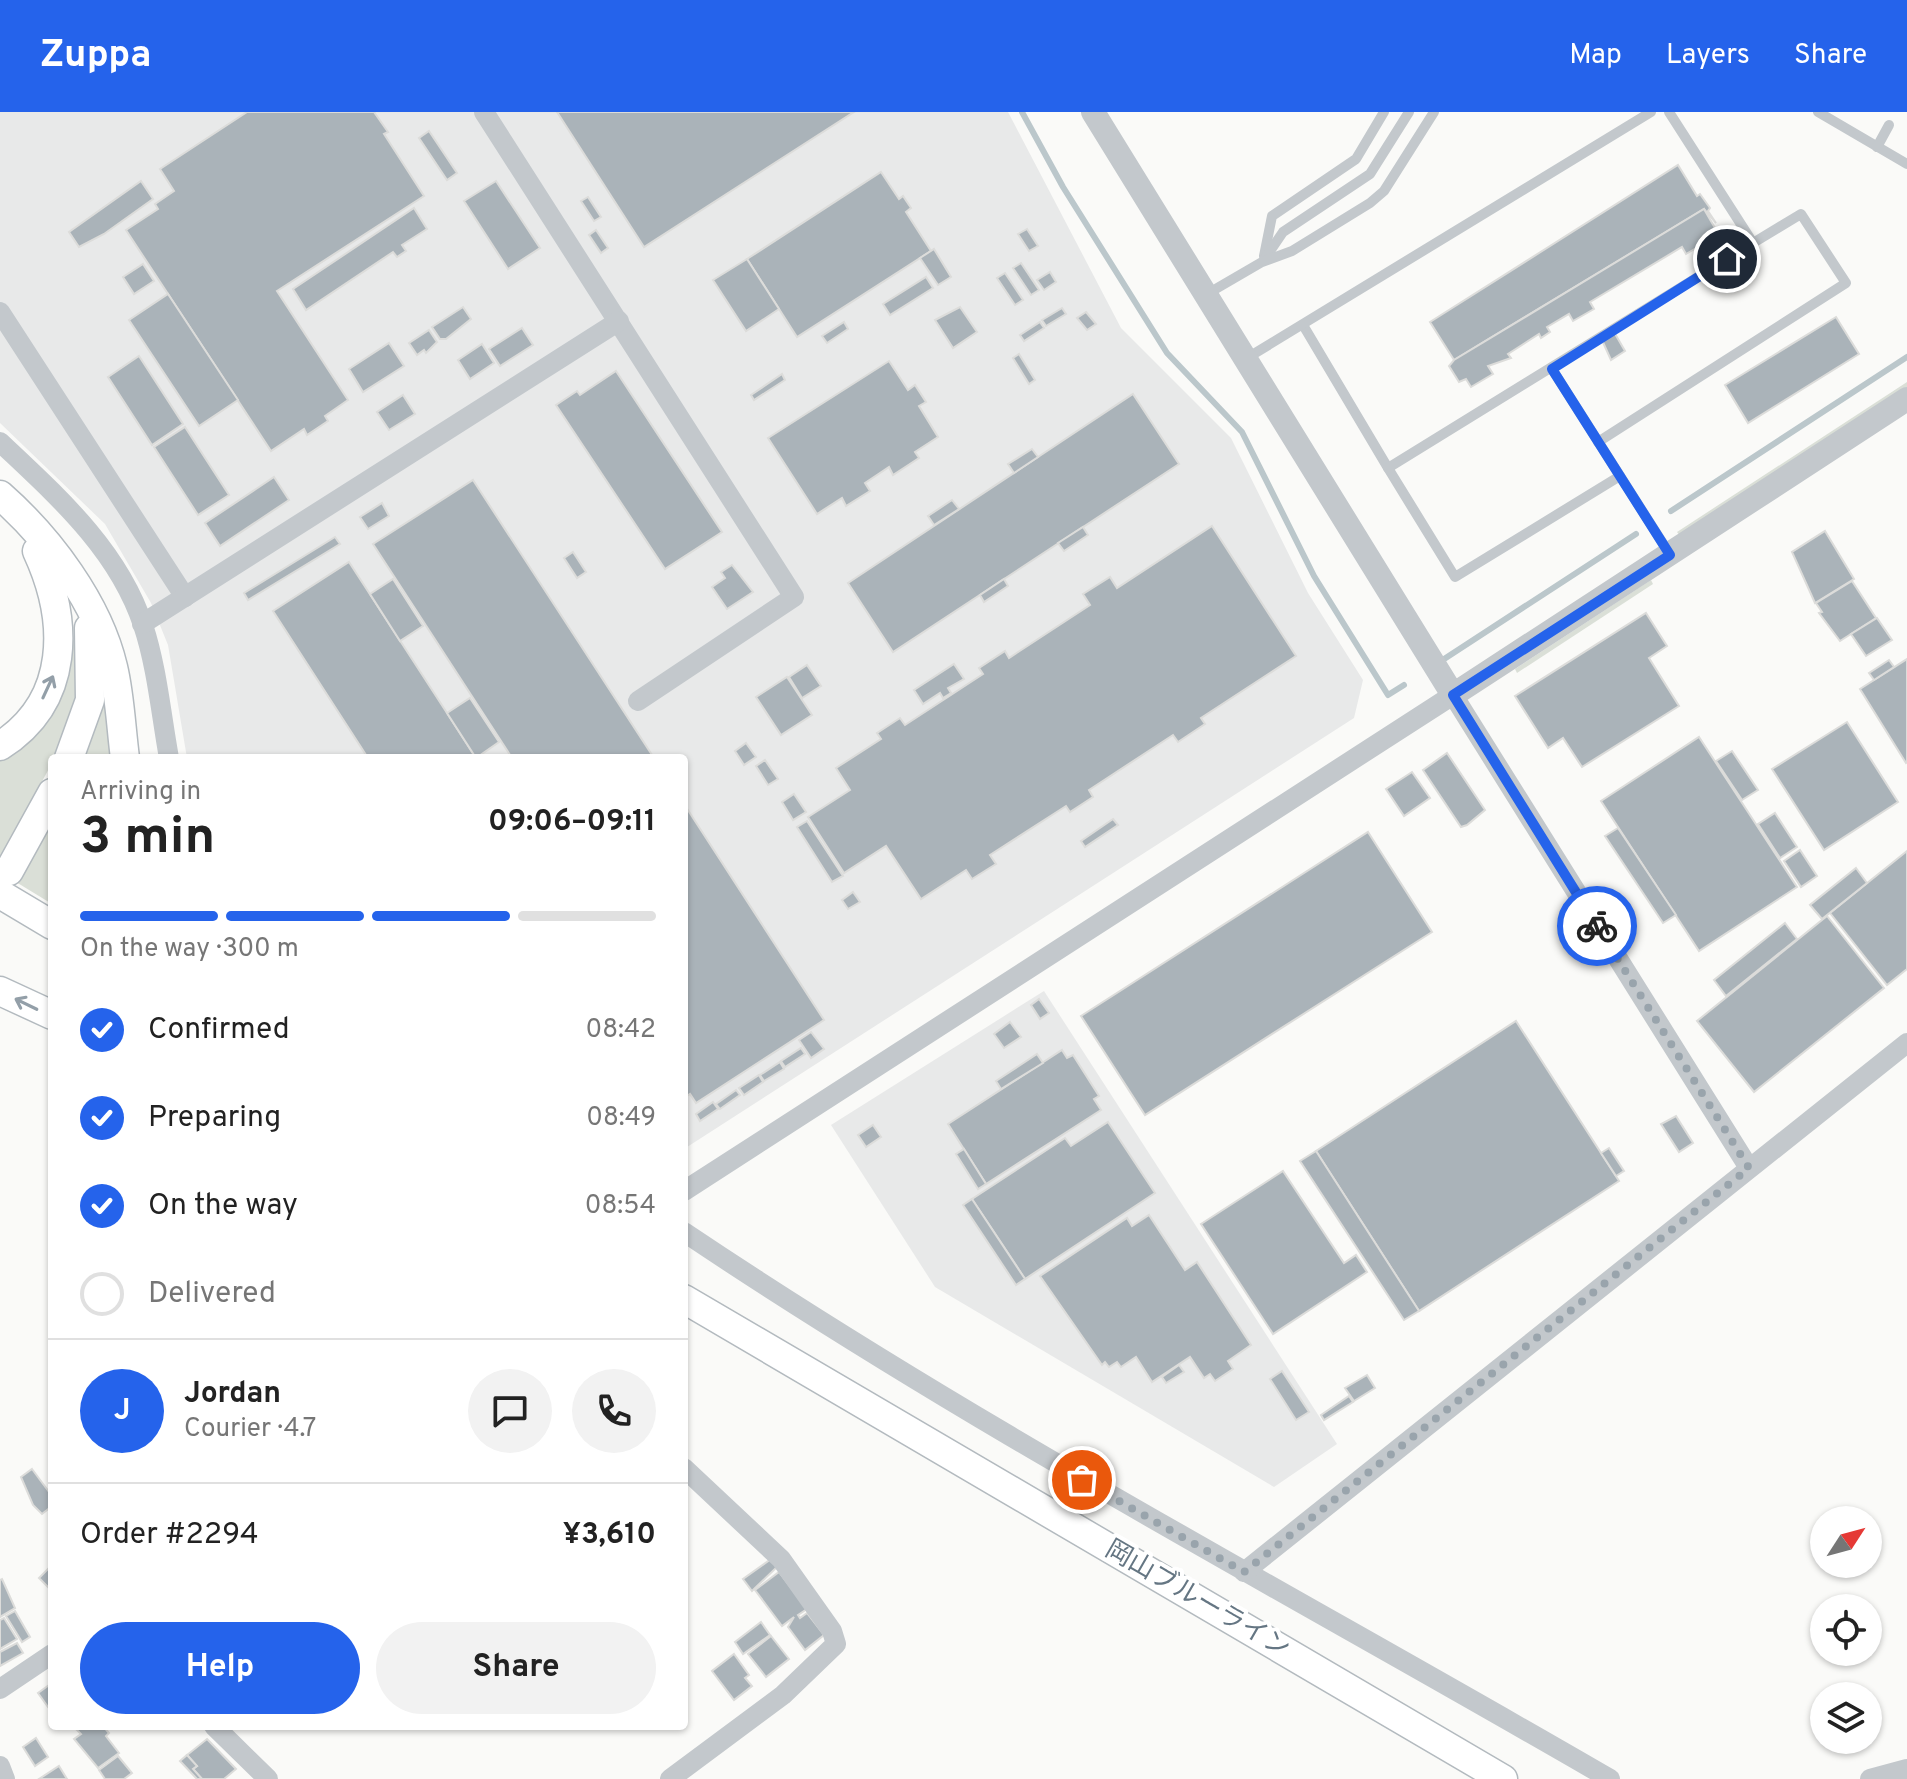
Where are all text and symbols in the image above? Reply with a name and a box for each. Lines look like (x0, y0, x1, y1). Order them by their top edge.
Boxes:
text: Zuppa (40, 32, 152, 81)
text: Map (1569, 38, 1622, 74)
text: Layers (1666, 38, 1750, 74)
text: Share (1794, 38, 1867, 74)
pin (1693, 225, 1761, 293)
icon: home (1705, 237, 1749, 281)
one-way arrow (41, 675, 56, 699)
text: Arriving in (80, 776, 201, 809)
text: 09:06–09:11 (488, 804, 656, 841)
text: 3 min (80, 806, 215, 872)
courier (1557, 886, 1637, 966)
icon: bike (1575, 904, 1619, 948)
text: On the way · 300 m (80, 933, 299, 966)
one-way arrow (14, 996, 38, 1011)
icon: check (80, 1008, 124, 1052)
text: Confirmed (148, 1012, 290, 1049)
text: 08:42 (586, 1014, 656, 1047)
icon: check (80, 1096, 124, 1140)
text: Preparing (148, 1100, 281, 1137)
text: 08:49 (586, 1102, 656, 1135)
icon: check (80, 1184, 124, 1228)
text: On the way (148, 1188, 298, 1225)
text: 08:54 (585, 1190, 656, 1223)
text: Delivered (148, 1276, 276, 1313)
button: chat (468, 1369, 552, 1453)
button: phone (572, 1369, 656, 1453)
text: Jordan (184, 1376, 281, 1413)
text: J (114, 1393, 130, 1430)
text: Courier · 4.7 (184, 1413, 316, 1446)
pin (1048, 1446, 1116, 1514)
icon: bag (1060, 1458, 1104, 1502)
north arrow (1810, 1506, 1882, 1578)
map controls (1810, 1506, 1882, 1754)
text: Order #2294 (80, 1517, 259, 1554)
text: ¥3,610 (563, 1517, 656, 1554)
street label: 岡山ブルーライン (1099, 1534, 1295, 1666)
button: locate (1810, 1594, 1882, 1666)
button: Help (80, 1622, 360, 1714)
button: Share (376, 1622, 656, 1714)
button: layers (1810, 1682, 1882, 1754)

